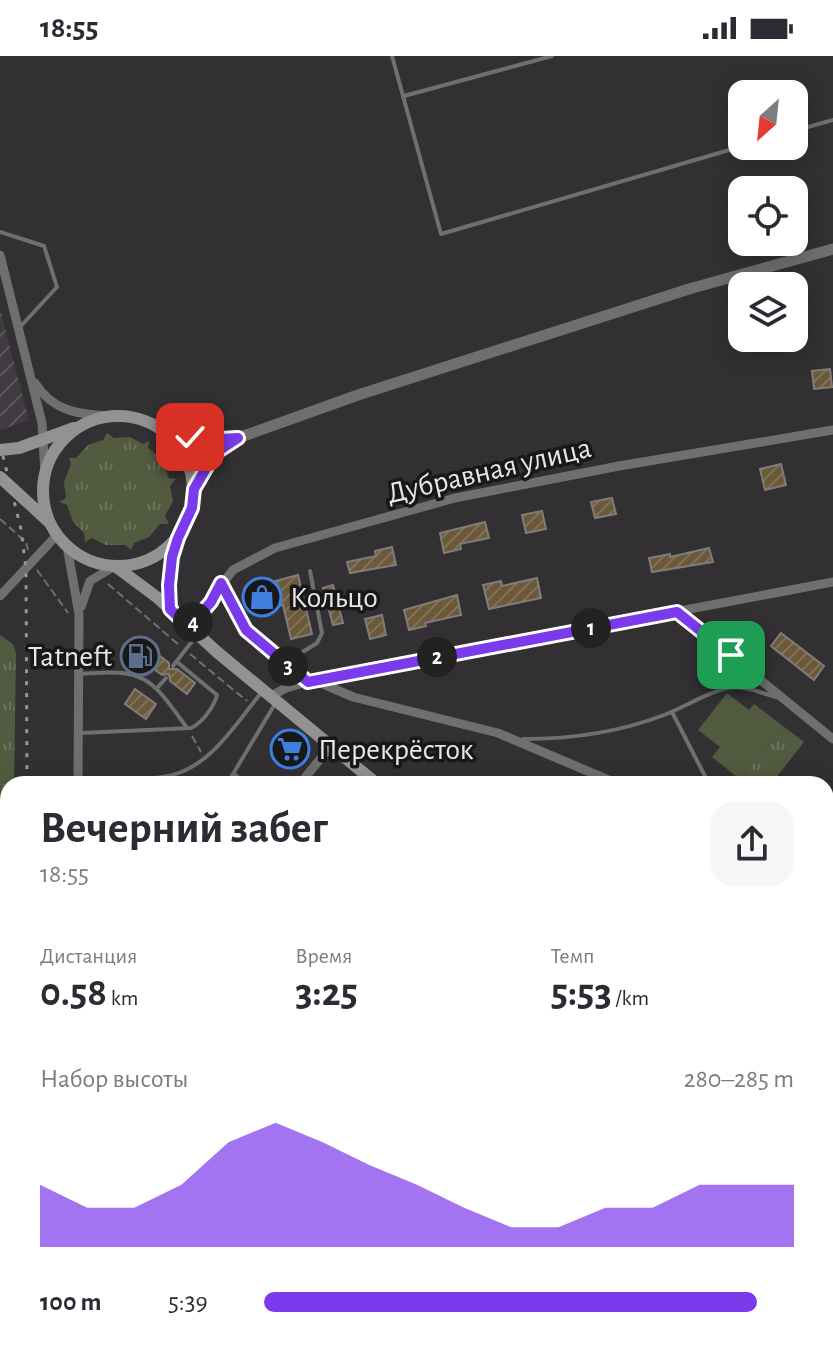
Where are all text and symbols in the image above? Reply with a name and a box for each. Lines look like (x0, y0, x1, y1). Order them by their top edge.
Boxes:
text: 18:55 (40, 13, 98, 43)
north arrow (728, 80, 808, 160)
map controls (728, 80, 808, 352)
button: locate (728, 176, 808, 256)
button: layers (728, 272, 808, 352)
pin (156, 403, 224, 471)
icon: check (168, 415, 212, 459)
street label: Дубравная улица (384, 433, 594, 509)
shop icon: Кольцо (241, 576, 283, 618)
place label: Кольцо (290, 583, 378, 613)
pin: 4 (173, 602, 213, 642)
pin: 1 (571, 608, 611, 648)
text: 4 (187, 611, 199, 633)
text: 1 (587, 617, 595, 639)
pin (697, 621, 765, 689)
icon: arrive (709, 633, 753, 677)
fuel station icon: Tatneft (119, 635, 161, 677)
pin: 2 (417, 637, 457, 677)
place label: Tatneft (28, 642, 112, 672)
pin: 3 (268, 646, 308, 686)
text: 2 (432, 646, 442, 668)
text: 3 (283, 655, 293, 677)
supermarket icon: Перекрёсток (269, 728, 311, 770)
place label: Перекрёсток (318, 735, 474, 765)
button: share (710, 802, 794, 886)
text: Вечерний забег (40, 807, 328, 851)
text: 18:55 (40, 861, 89, 887)
text: Дистанция (40, 945, 137, 967)
text: Время (295, 945, 352, 967)
text: Темп (551, 945, 594, 967)
text: 0.58 (40, 973, 107, 1013)
text: 3:25 (295, 973, 358, 1013)
text: 5:53 (551, 973, 612, 1013)
text: km (107, 987, 138, 1009)
text: /km (612, 987, 649, 1009)
text: Набор высоты (40, 1066, 189, 1092)
text: 280–285 m (684, 1066, 794, 1092)
text: 100 m (40, 1289, 101, 1315)
text: 5:39 (168, 1289, 208, 1315)

